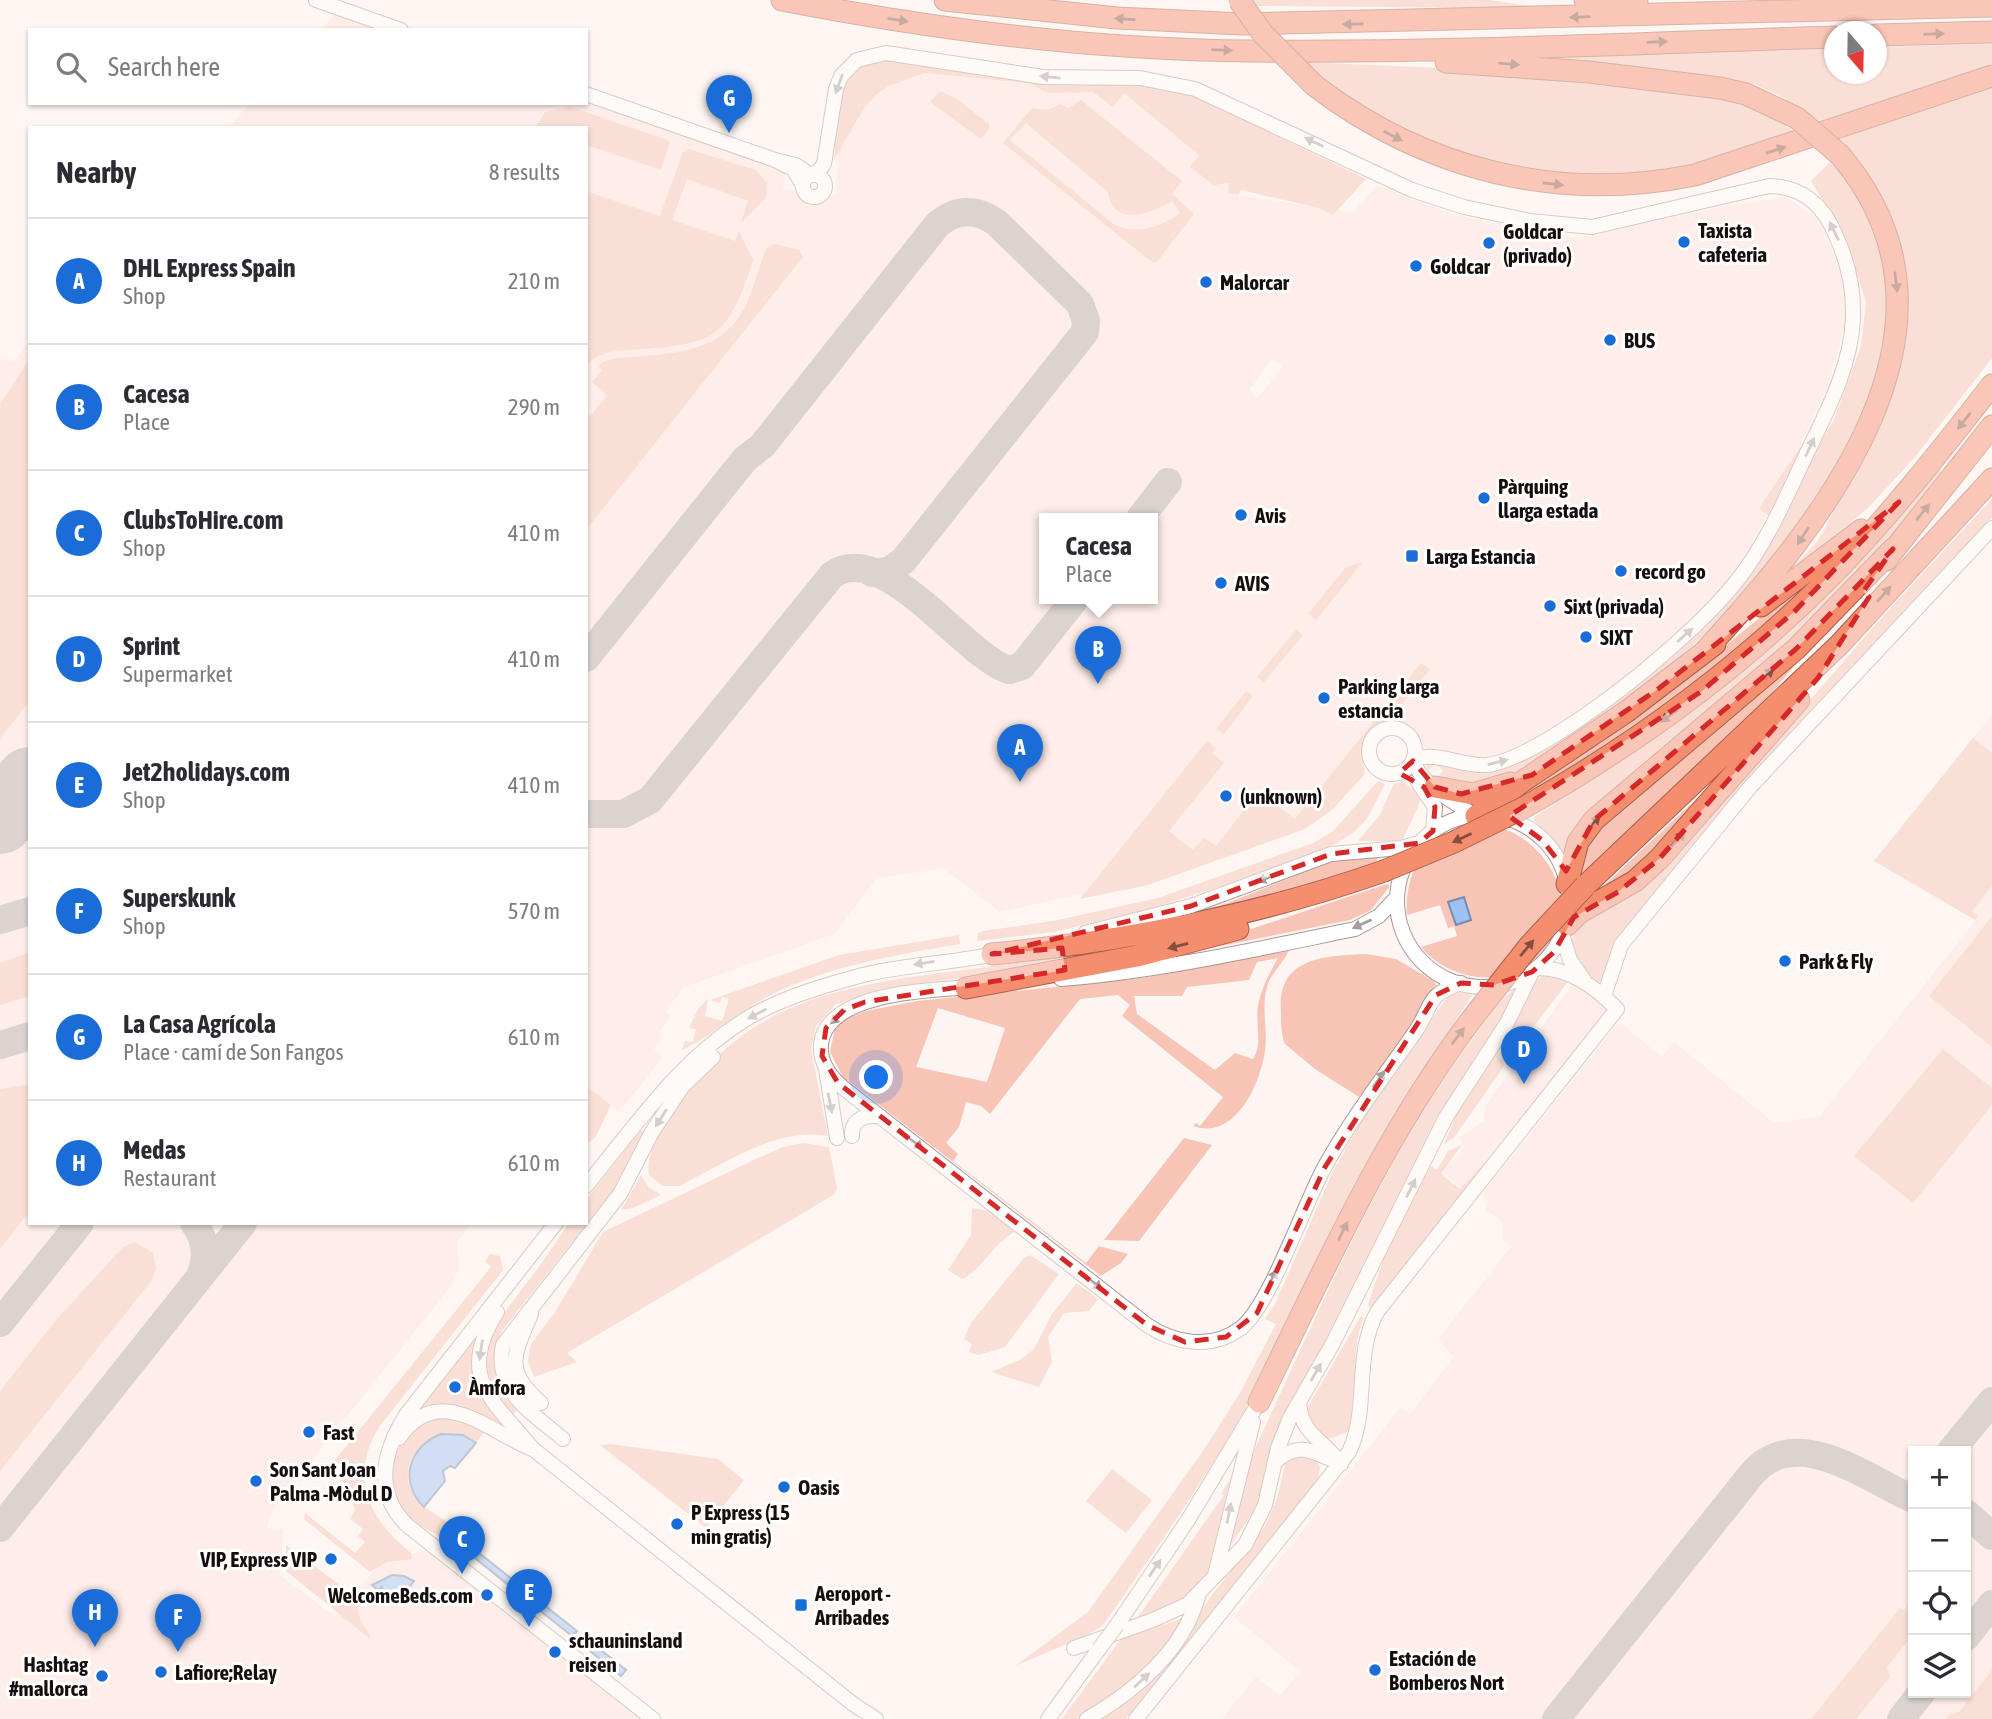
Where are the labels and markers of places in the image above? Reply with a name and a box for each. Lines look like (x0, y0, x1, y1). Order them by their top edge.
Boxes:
pin: G (706, 75, 752, 133)
place label: Taxista cafeteria (1698, 218, 1767, 266)
place label: Goldcar (privado) (1503, 219, 1572, 267)
marker: Taxista cafeteria (1676, 234, 1692, 250)
marker: Goldcar (privado) (1481, 235, 1497, 251)
place label: Goldcar (1430, 254, 1491, 278)
marker: Goldcar (1408, 258, 1424, 274)
place label: Malorcar (1220, 270, 1290, 294)
marker: Malorcar (1198, 274, 1214, 290)
place label: BUS (1624, 328, 1655, 352)
marker: BUS (1602, 332, 1618, 348)
place label: Pàrquing llarga estada (1498, 474, 1598, 522)
marker: Pàrquing llarga estada (1476, 490, 1492, 506)
place label: Avis (1254, 503, 1287, 527)
marker: Avis (1233, 507, 1249, 523)
place label: Larga Estancia (1426, 544, 1536, 568)
marker: Larga Estancia (1404, 548, 1420, 564)
place label: record go (1635, 559, 1706, 583)
marker: record go (1613, 563, 1629, 579)
place label: AVIS (1234, 571, 1270, 595)
marker: AVIS (1213, 575, 1229, 591)
place label: Sixt (privada) (1564, 594, 1664, 618)
marker: Sixt (privada) (1542, 598, 1558, 614)
place label: SIXT (1600, 625, 1634, 649)
pin: B (1075, 626, 1121, 684)
marker: SIXT (1578, 629, 1594, 645)
place label: Parking larga estancia (1338, 674, 1439, 722)
marker: Parking larga estancia (1316, 690, 1332, 706)
pin: A (997, 724, 1043, 782)
place label: (unknown) (1240, 784, 1322, 808)
marker: (unknown) (1218, 788, 1234, 804)
place label: Park & Fly (1799, 949, 1874, 973)
marker: Park & Fly (1777, 953, 1793, 969)
pin: D (1501, 1026, 1547, 1084)
place label: Àmfora (468, 1375, 526, 1399)
marker: Àmfora (447, 1379, 463, 1395)
place label: Fast (323, 1420, 354, 1444)
marker: Fast (301, 1424, 317, 1440)
place label: Son Sant Joan Palma -Mòdul D (270, 1457, 393, 1505)
marker: Son Sant Joan Palma -Mòdul D (248, 1473, 264, 1489)
place label: Oasis (798, 1475, 840, 1499)
marker: Oasis (776, 1479, 792, 1495)
place label: P Express (15 min gratis) (691, 1500, 790, 1548)
pin: C (439, 1516, 485, 1574)
marker: P Express (15 min gratis) (669, 1516, 685, 1532)
place label: VIP, Express VIP (199, 1547, 318, 1571)
marker: VIP, Express VIP (323, 1551, 339, 1567)
pin: E (506, 1569, 552, 1627)
place label: Aeroport - Arribades (814, 1581, 891, 1629)
place label: WelcomeBeds.com (327, 1583, 473, 1607)
marker: WelcomeBeds.com (479, 1587, 495, 1603)
pin: H (72, 1589, 118, 1647)
pin: F (155, 1594, 201, 1652)
marker: Aeroport - Arribades (793, 1597, 809, 1613)
place label: schauninsland reisen (569, 1628, 682, 1676)
marker: schauninsland reisen (547, 1644, 563, 1660)
place label: Estación de Bomberos Nort (1389, 1646, 1504, 1694)
place label: Hashtag #mallorca (8, 1652, 89, 1700)
place label: Lafiore;Relay (175, 1660, 277, 1684)
marker: Estación de Bomberos Nort (1367, 1662, 1383, 1678)
marker: Lafiore;Relay (153, 1664, 169, 1680)
marker: Hashtag #mallorca (94, 1668, 110, 1684)

